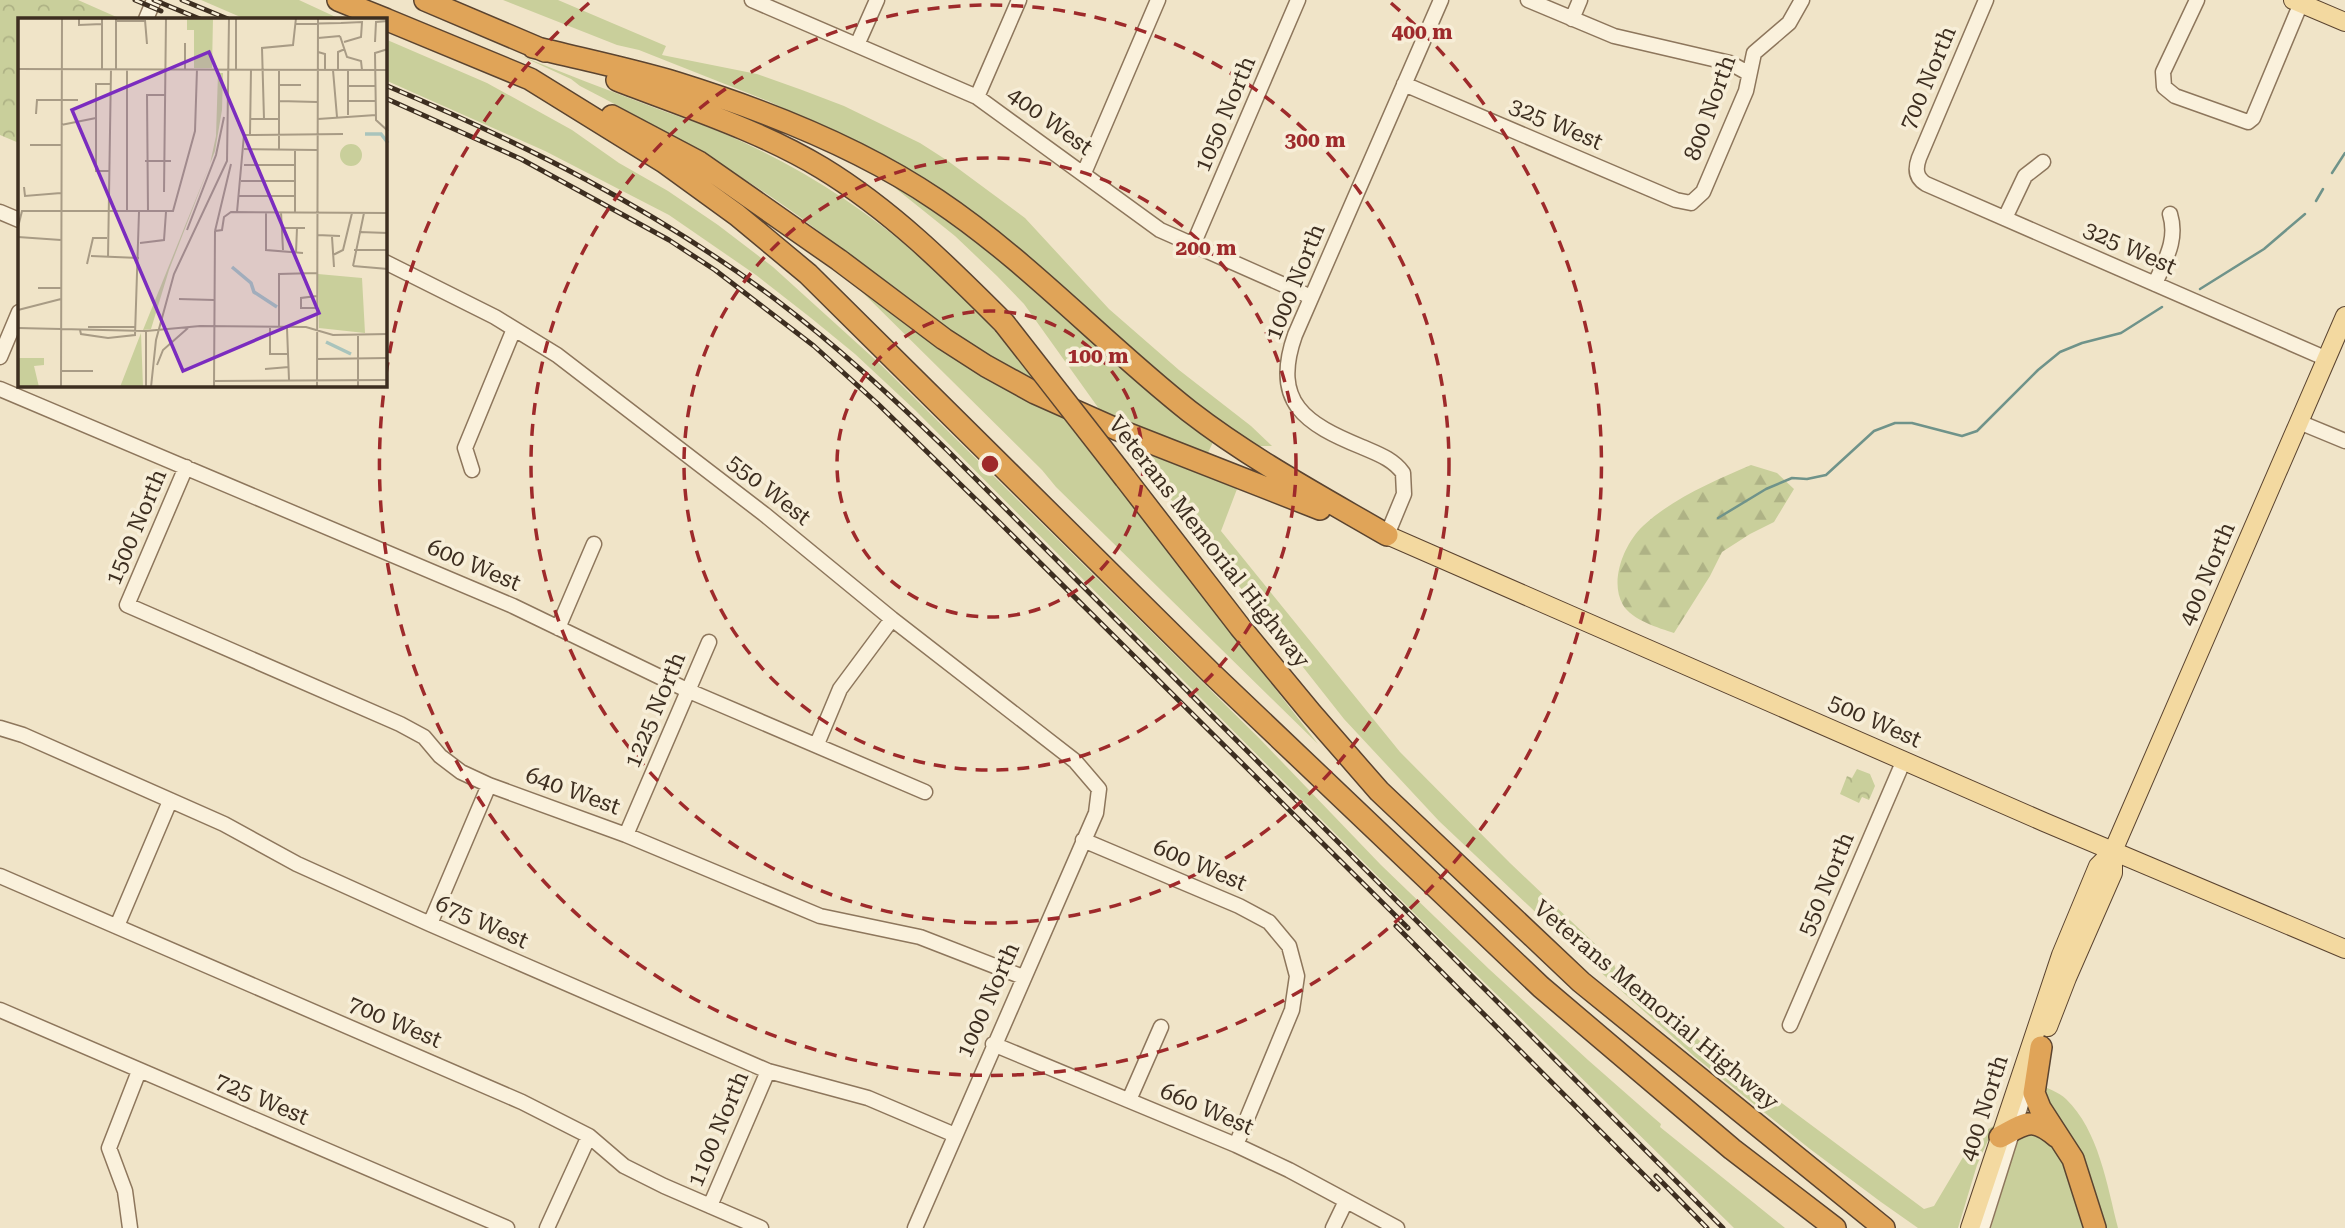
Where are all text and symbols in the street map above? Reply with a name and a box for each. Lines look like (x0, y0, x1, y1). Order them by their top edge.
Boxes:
inset map (18, 18, 387, 387)
text: 400 m (1392, 20, 1452, 44)
street label: 700 North (1894, 22, 1962, 134)
street label: 1050 North (1189, 52, 1261, 176)
street label: 800 North (1679, 52, 1742, 164)
street label: 400 West (1002, 81, 1098, 161)
street label: 325 West (1505, 92, 1607, 156)
text: 300 m (1285, 128, 1345, 152)
street label: 325 West (2079, 216, 2181, 281)
street label: 1000 North (1259, 220, 1331, 344)
text: 200 m (1176, 236, 1236, 260)
text: 100 m (1068, 344, 1128, 368)
street label: Veterans Memorial Highway (1102, 411, 1316, 673)
street label: 550 West (722, 449, 817, 531)
centre of rings (978, 452, 1002, 476)
street label: 1500 North (100, 465, 172, 589)
street label: 400 North (2173, 518, 2241, 630)
street label: 600 West (423, 533, 525, 597)
street label: 1225 North (619, 648, 691, 772)
street label: 500 West (1824, 689, 1926, 754)
street label: 640 West (522, 761, 625, 821)
street label: 550 North (1792, 828, 1860, 940)
street label: 600 West (1149, 833, 1251, 897)
street label: 675 West (431, 890, 533, 955)
street label: Veterans Memorial Highway (1528, 894, 1784, 1116)
street label: 1000 North (951, 938, 1025, 1062)
street label: 700 West (344, 990, 446, 1054)
street label: 400 North (1954, 1051, 2014, 1164)
street label: 725 West (211, 1067, 313, 1131)
street label: 1100 North (682, 1067, 754, 1191)
street label: 660 West (1156, 1077, 1258, 1141)

